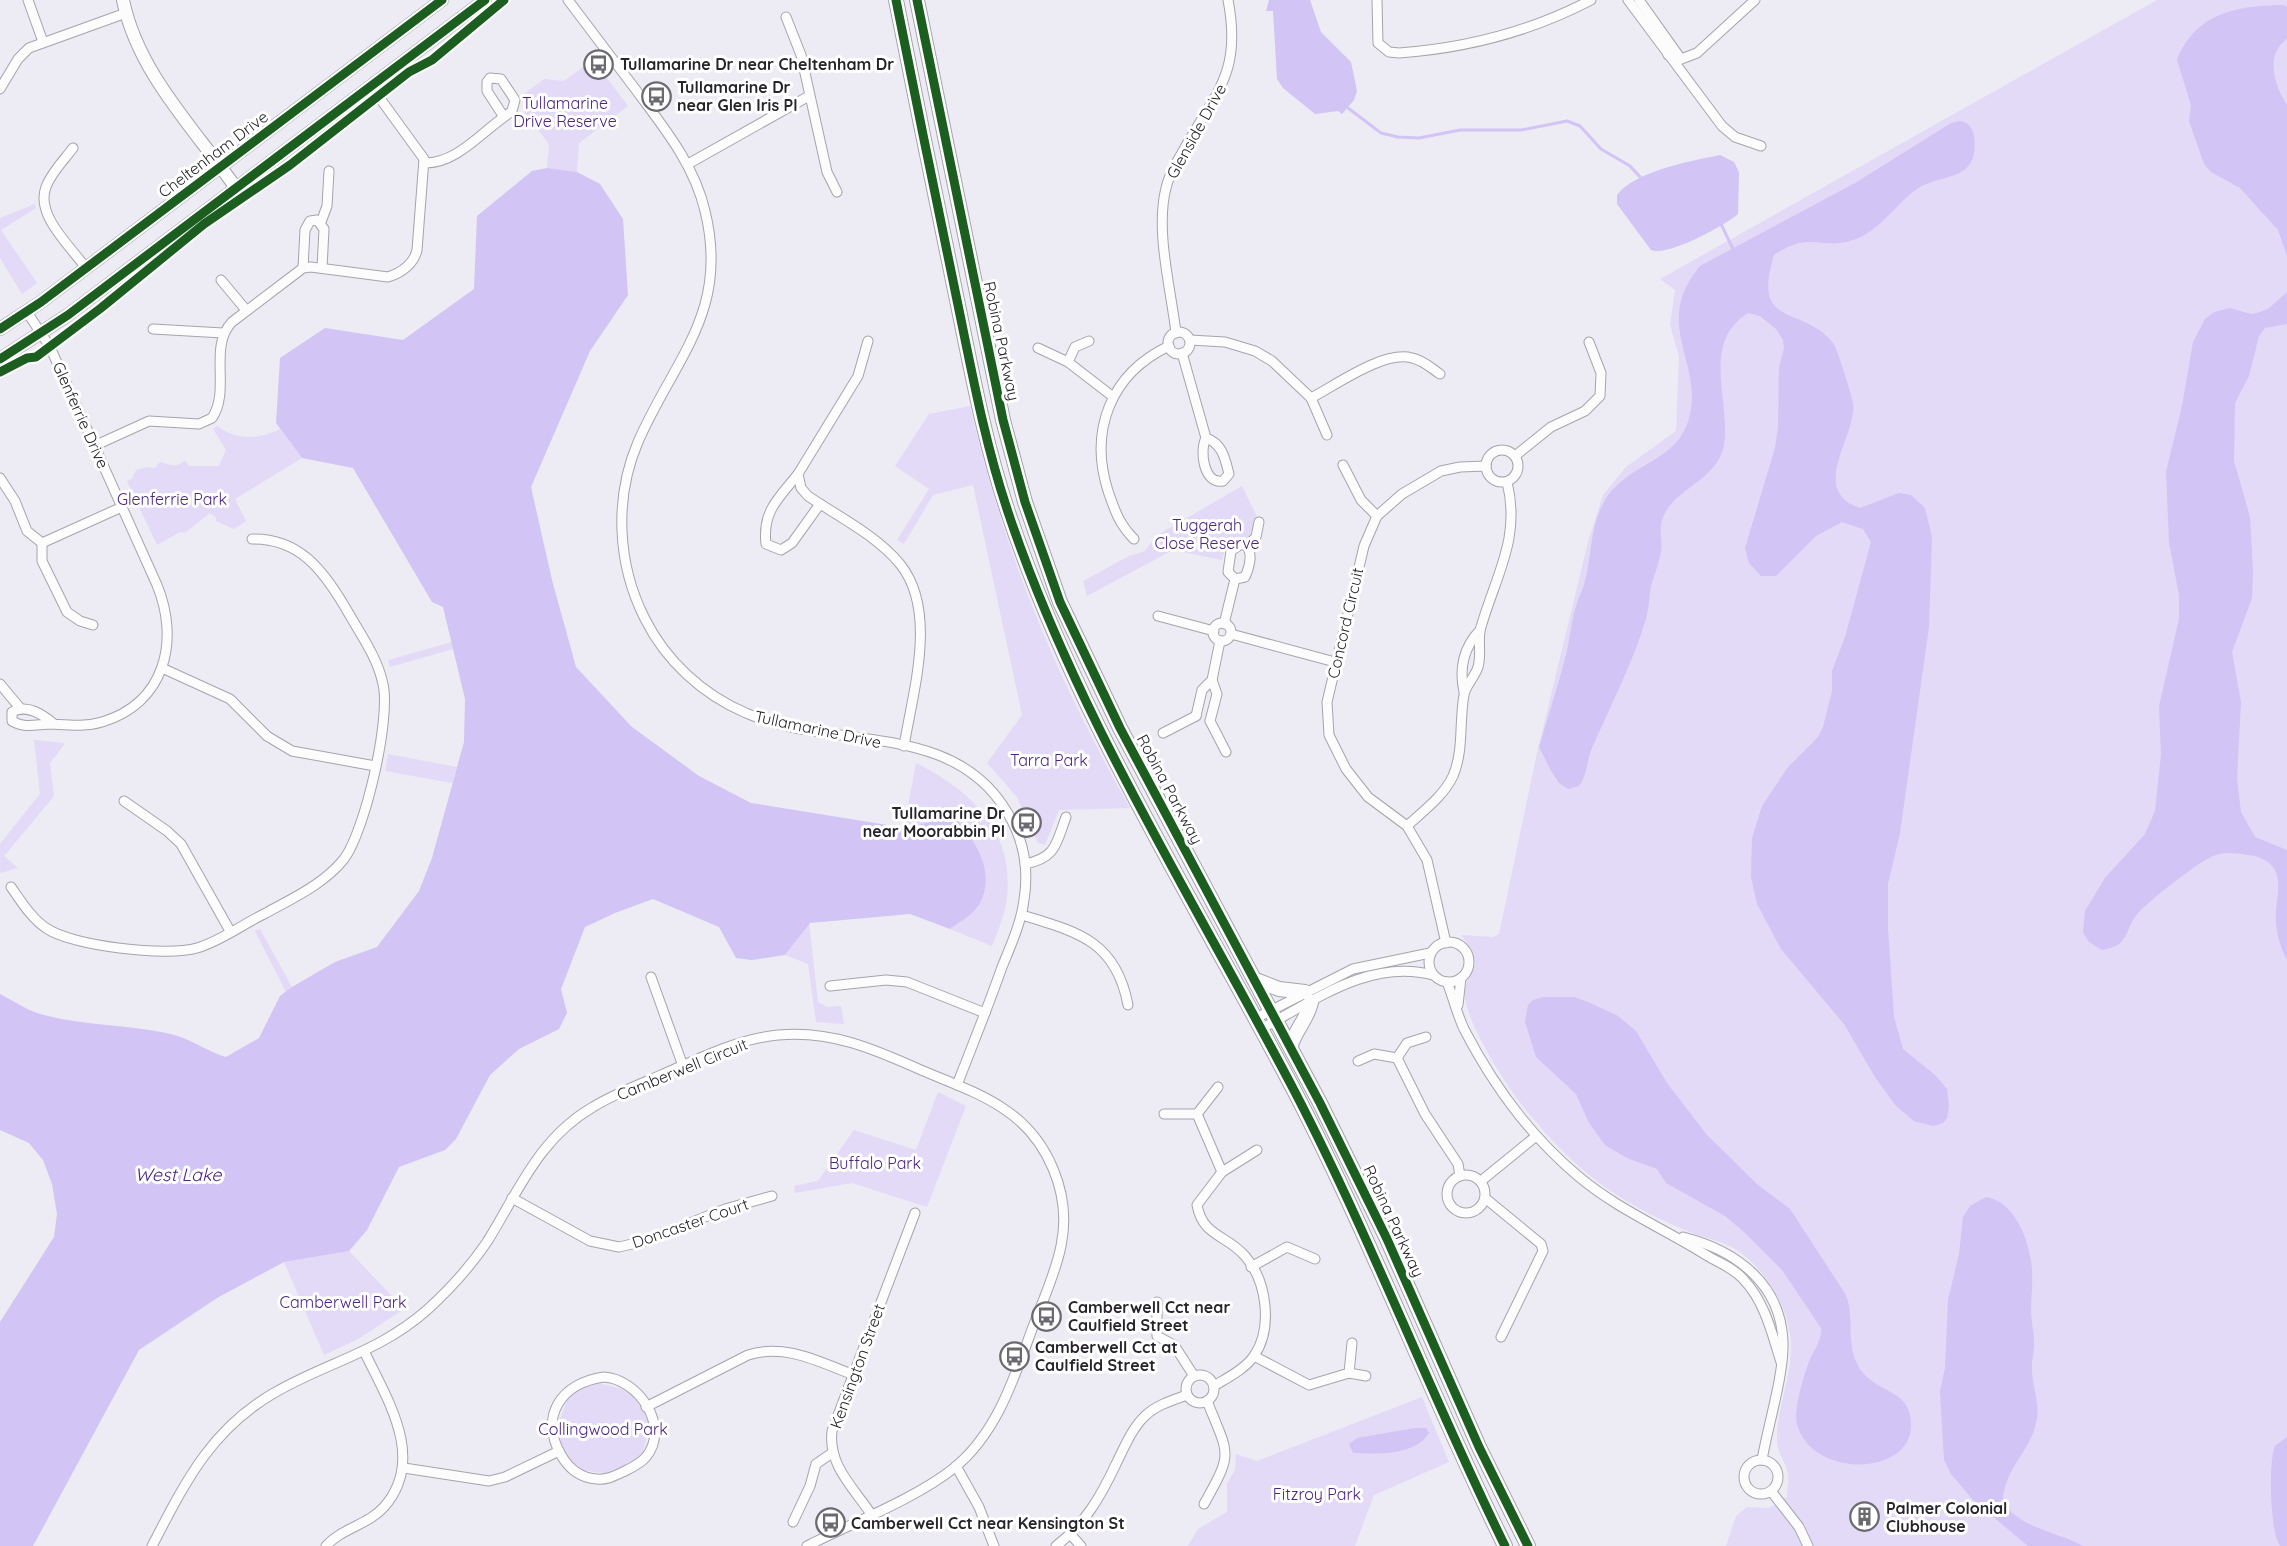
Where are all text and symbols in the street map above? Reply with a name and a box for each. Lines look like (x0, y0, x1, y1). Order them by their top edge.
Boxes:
bus stop icon: Tullamarine Dr near Cheltenham Dr (583, 48, 615, 80)
place label: Tullamarine Dr near Cheltenham Dr (620, 54, 894, 74)
place label: Tullamarine Dr near Glen Iris Pl (677, 77, 798, 115)
bus stop icon: Tullamarine Dr near Glen Iris Pl (640, 80, 672, 112)
street label: Glenside Drive (1162, 80, 1230, 182)
park label: Tullamarine Drive Reserve (513, 93, 617, 131)
street label: Cheltenham Drive (154, 106, 272, 202)
street label: Robina Parkway (980, 279, 1024, 403)
street label: Glenferrie Drive (49, 358, 113, 472)
park label: Glenferrie Park (117, 489, 227, 509)
park label: Tuggerah Close Reserve (1154, 515, 1260, 553)
street label: Concord Circuit (1323, 566, 1367, 680)
street label: Tullamarine Drive (753, 706, 883, 752)
street label: Robina Parkway (1133, 731, 1207, 847)
park label: Tarra Park (1010, 750, 1088, 770)
place label: Tullamarine Dr near Moorabbin Pl (863, 803, 1005, 841)
bus stop icon: Tullamarine Dr near Moorabbin Pl (1010, 806, 1042, 838)
street label: Camberwell Circuit (614, 1034, 750, 1104)
park label: Buffalo Park (829, 1153, 921, 1173)
street label: Robina Parkway (1359, 1162, 1429, 1280)
water label: West Lake (135, 1163, 222, 1186)
street label: Doncaster Court (629, 1194, 751, 1252)
park label: Camberwell Park (279, 1292, 407, 1312)
place label: Camberwell Cct near Caulfield Street (1068, 1297, 1230, 1335)
bus stop icon: Camberwell Cct near Caulfield Street (1031, 1300, 1063, 1332)
street label: Kensington Street (825, 1301, 889, 1431)
place label: Camberwell Cct at Caulfield Street (1035, 1337, 1178, 1375)
bus stop icon: Camberwell Cct at Caulfield Street (998, 1340, 1030, 1372)
park label: Collingwood Park (538, 1419, 668, 1439)
park label: Fitzroy Park (1273, 1484, 1361, 1504)
place label: Palmer Colonial Clubhouse (1886, 1498, 2007, 1536)
building icon: Palmer Colonial Clubhouse (1849, 1501, 1881, 1533)
bus stop icon: Camberwell Cct near Kensington St (814, 1507, 846, 1539)
place label: Camberwell Cct near Kensington St (851, 1513, 1125, 1533)

